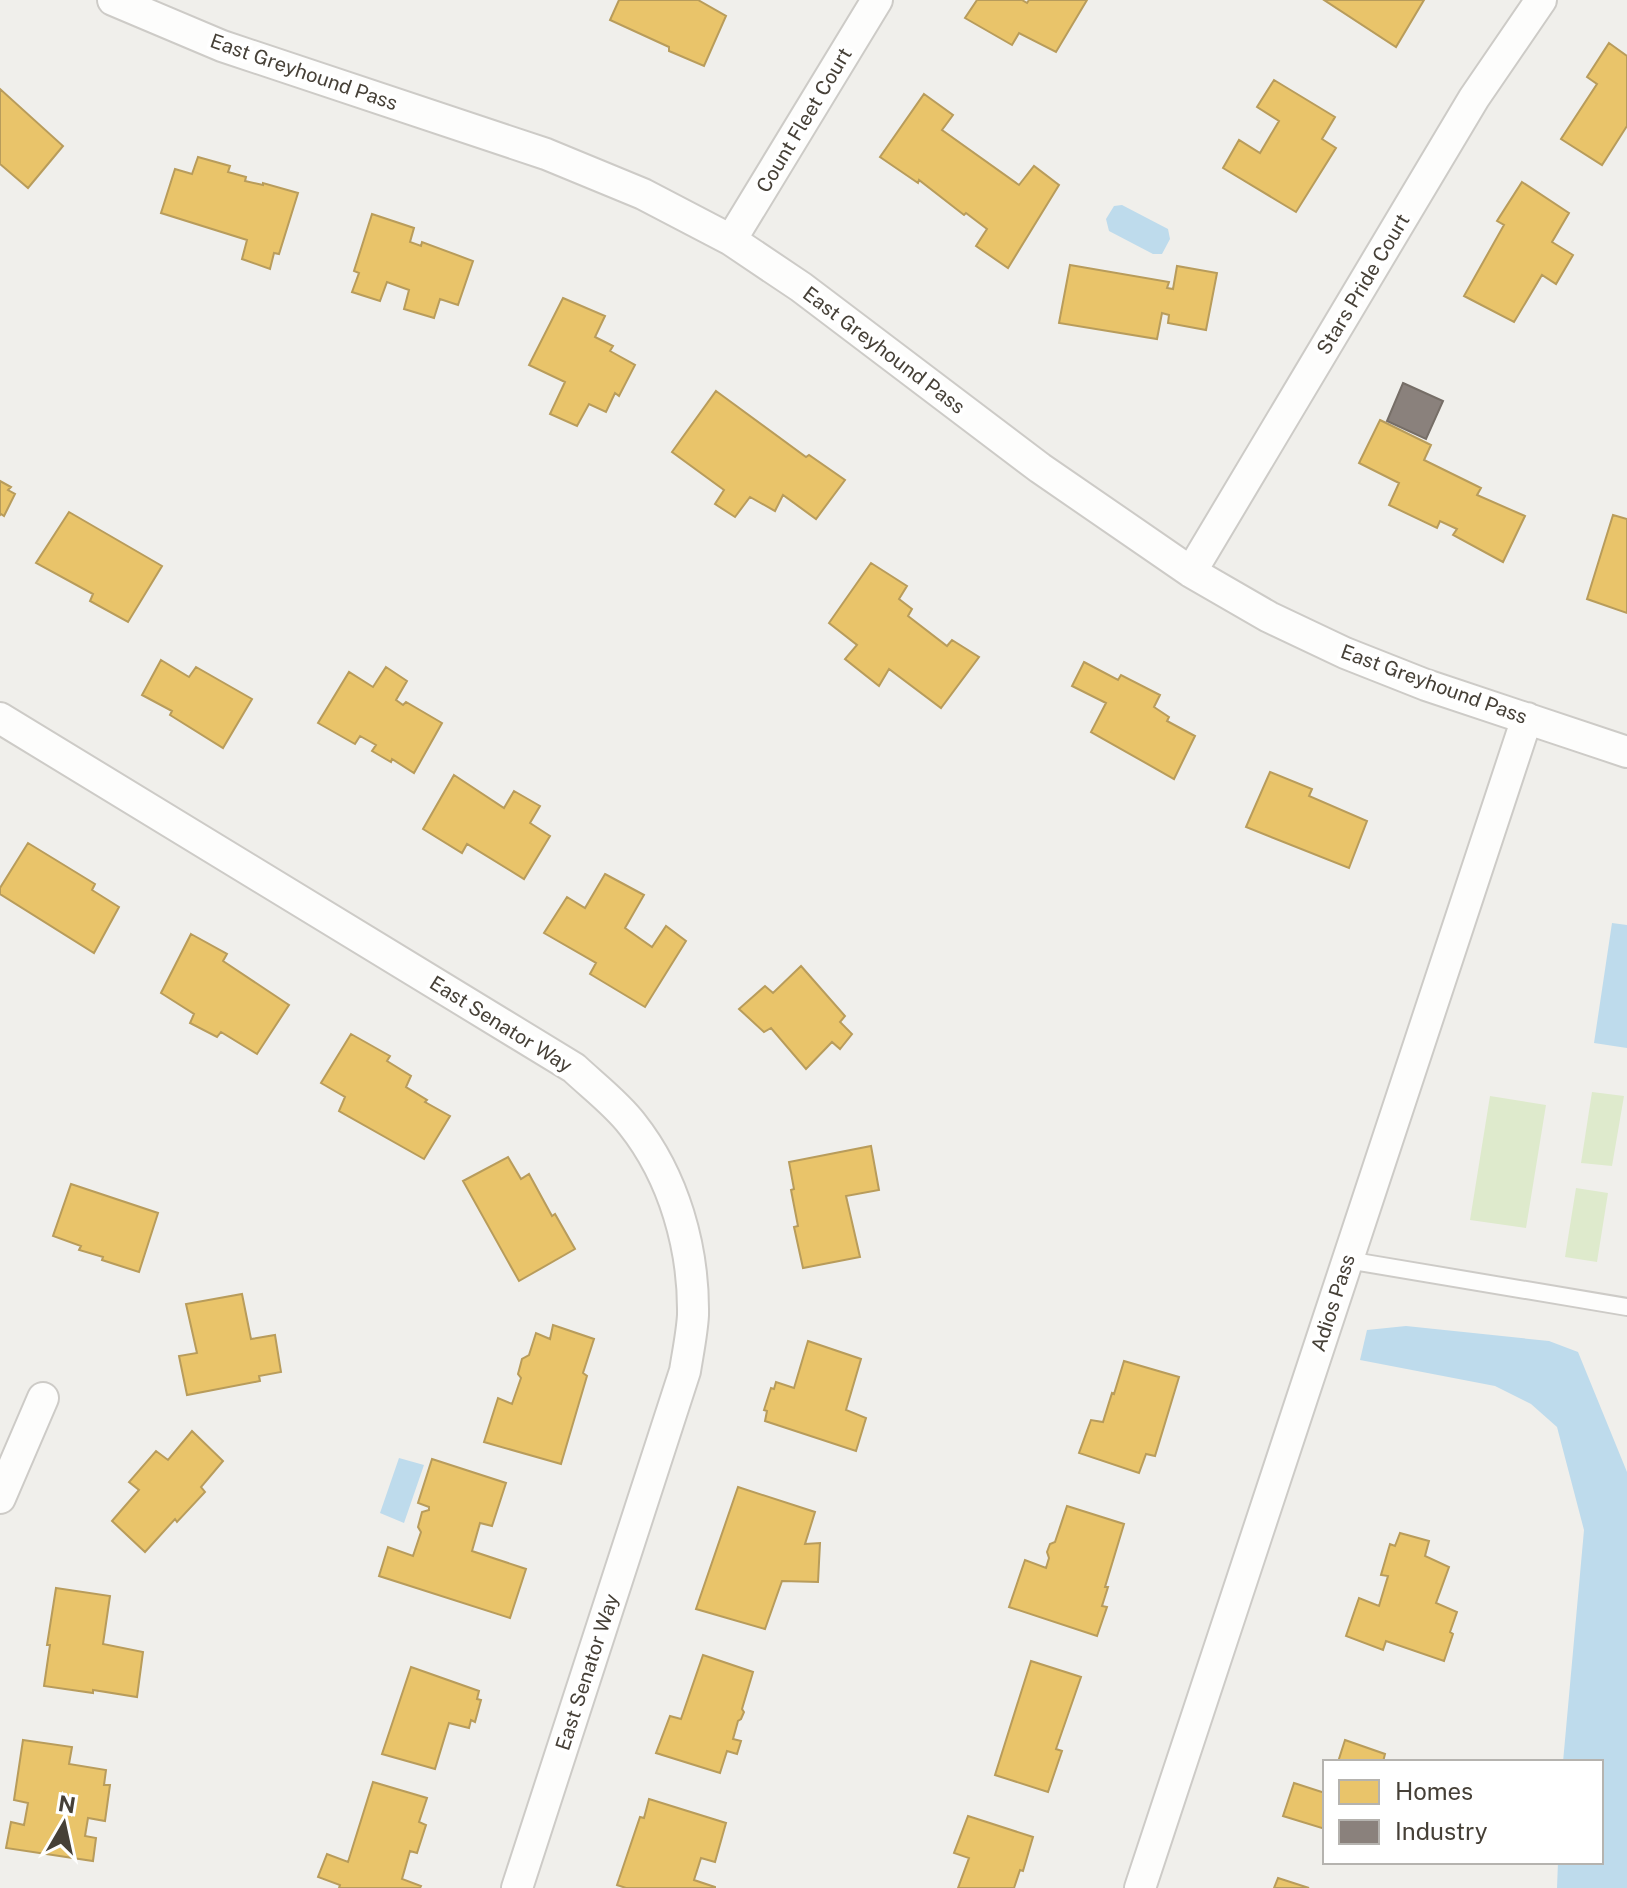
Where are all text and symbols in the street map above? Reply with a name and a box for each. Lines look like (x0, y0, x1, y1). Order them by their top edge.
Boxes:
street label: East Greyhound Pass (207, 29, 401, 115)
street label: Count Fleet Court (751, 43, 857, 197)
street label: Stars Pride Court (1312, 209, 1414, 359)
street label: East Greyhound Pass (798, 281, 970, 419)
street label: East Greyhound Pass (1338, 639, 1530, 729)
street label: East Senator Way (425, 971, 577, 1078)
street label: Adios Pass (1306, 1251, 1360, 1355)
street label: East Senator Way (550, 1590, 624, 1753)
legend (1323, 1760, 1603, 1864)
text: Homes (1395, 1777, 1473, 1805)
north arrow (24, 1784, 104, 1864)
text: N (57, 1790, 78, 1818)
text: Industry (1395, 1817, 1488, 1845)

